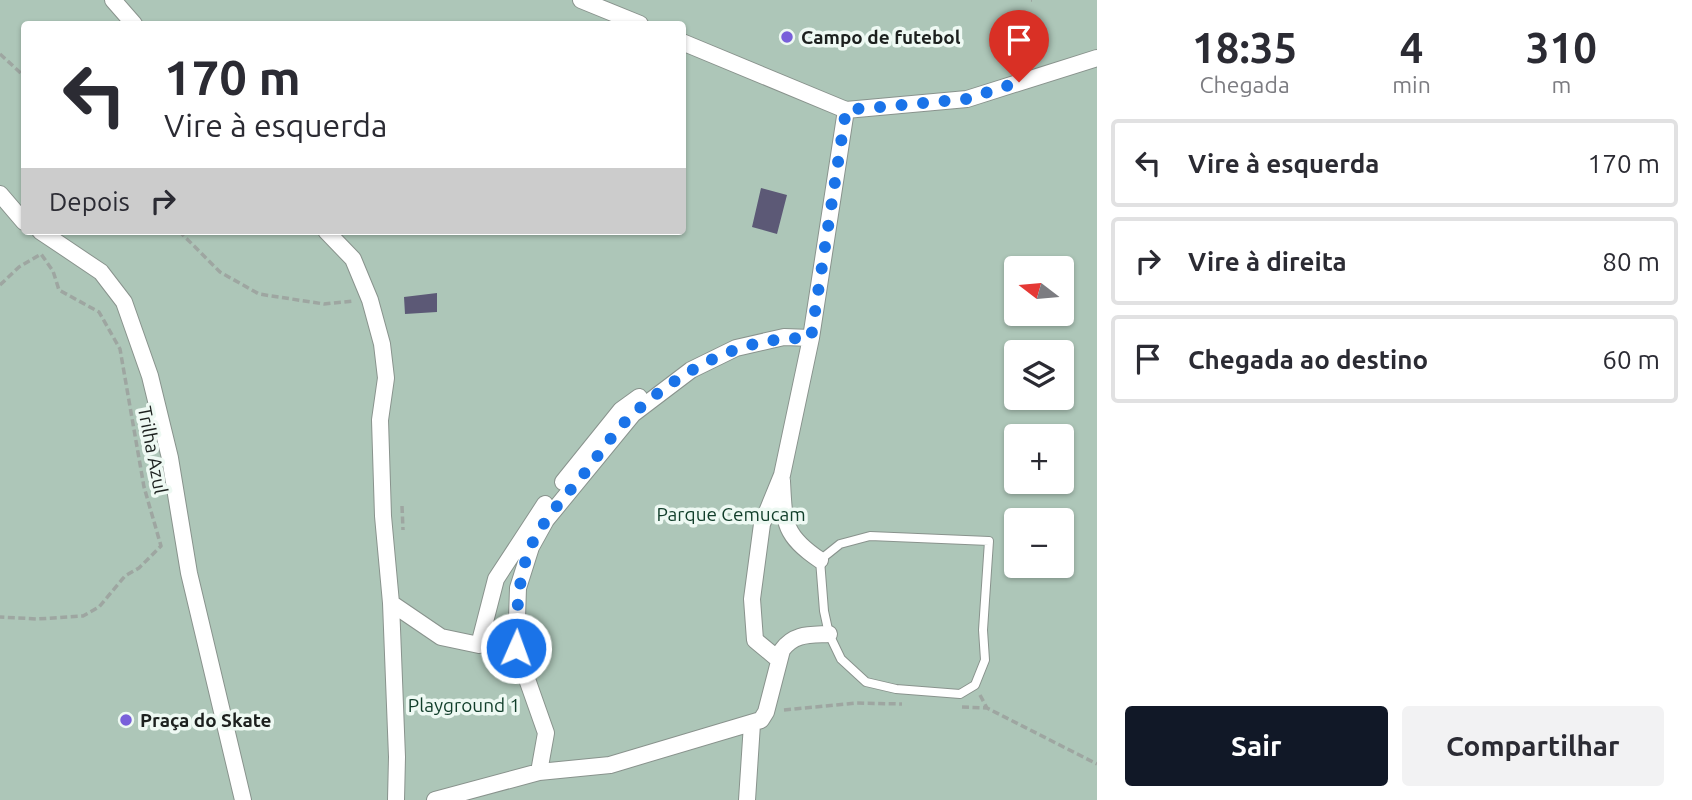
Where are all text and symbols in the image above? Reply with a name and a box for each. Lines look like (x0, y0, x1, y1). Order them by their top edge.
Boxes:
pin (989, 10, 1049, 82)
icon: arrive (1000, 21, 1038, 59)
text: 18:35 (1192, 24, 1297, 71)
text: 4 (1400, 24, 1423, 71)
text: 310 (1526, 24, 1597, 71)
place label: Campo de futebol (801, 26, 961, 48)
marker: Campo de futebol (779, 29, 795, 45)
icon: left (49, 49, 140, 140)
text: 170 m (164, 49, 301, 104)
text: Chegada (1199, 72, 1290, 97)
text: min (1392, 72, 1431, 97)
text: m (1551, 72, 1571, 97)
text: Vire à esquerda (164, 107, 387, 143)
icon: left (1129, 144, 1167, 182)
text: Vire à esquerda (1188, 149, 1379, 178)
text: 170 m (1588, 149, 1660, 178)
icon: right (144, 182, 182, 220)
text: Depois (49, 187, 130, 216)
icon: right (1129, 242, 1167, 280)
text: Vire à direita (1188, 247, 1347, 276)
text: 80 m (1602, 247, 1660, 276)
north arrow (1004, 256, 1074, 326)
map controls (1004, 256, 1074, 578)
button: layers (1004, 340, 1074, 410)
icon: arrive (1129, 340, 1167, 378)
text: Chegada ao destino (1188, 345, 1428, 374)
text: 60 m (1602, 345, 1660, 374)
street label: Trilha Azul (134, 404, 172, 496)
button: + (1004, 424, 1074, 494)
park label: Parque Cemucam (656, 503, 806, 525)
button: − (1004, 508, 1074, 578)
position arrow (479, 611, 553, 685)
park label: Playground 1 (408, 694, 520, 716)
button: Sair (1125, 706, 1388, 786)
button: Compartilhar (1402, 706, 1664, 786)
place label: Praça do Skate (140, 709, 272, 731)
marker: Praça do Skate (118, 712, 134, 728)

